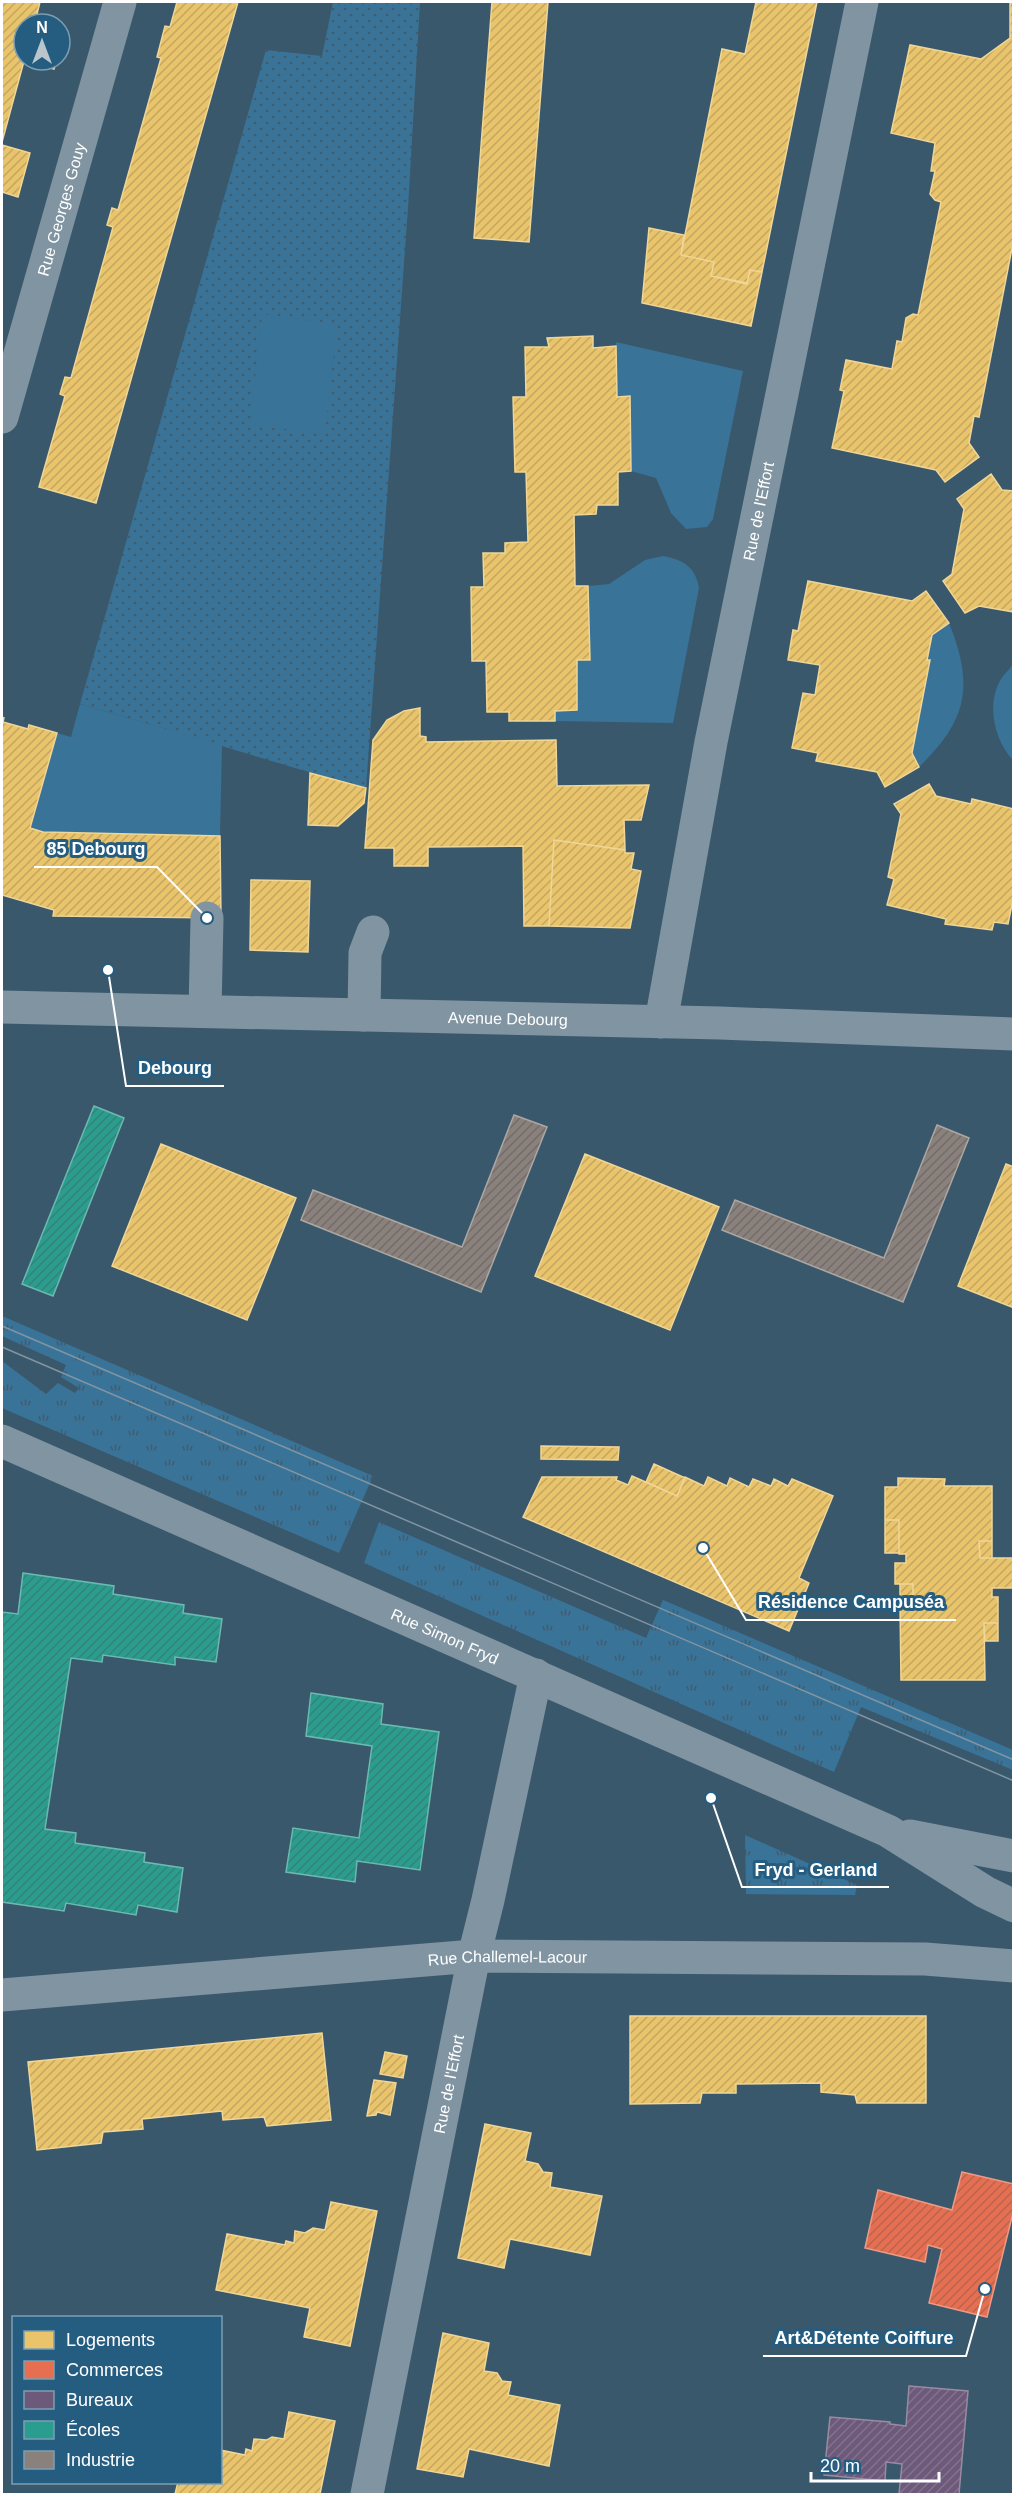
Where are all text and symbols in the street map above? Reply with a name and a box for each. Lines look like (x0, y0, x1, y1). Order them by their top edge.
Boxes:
north arrow (12, 12, 72, 72)
text: N (36, 19, 48, 36)
street label: Rue Georges Gouy (35, 141, 89, 278)
street label: Rue de l'Effort (740, 460, 777, 562)
callout: 85 Debourg (34, 831, 157, 867)
text: 85 Debourg (46, 839, 146, 859)
street label: Avenue Debourg (448, 1009, 568, 1029)
callout: Debourg (126, 1050, 224, 1086)
text: Debourg (138, 1058, 212, 1078)
callout: Résidence Campuséa (746, 1584, 956, 1620)
text: Résidence Campuséa (758, 1592, 945, 1612)
street label: Rue Simon Fryd (388, 1605, 501, 1668)
callout: Fryd - Gerland (742, 1851, 889, 1887)
text: Fryd - Gerland (754, 1860, 878, 1880)
street label: Rue Challemel-Lacour (427, 1948, 588, 1969)
street label: Rue de l'Effort (431, 2033, 467, 2135)
legend (12, 2316, 222, 2484)
callout: Art&Détente Coiffure (763, 2320, 966, 2356)
text: Art&Détente Coiffure (774, 2328, 954, 2348)
text: Logements (66, 2330, 155, 2350)
text: Commerces (66, 2360, 163, 2380)
text: Bureaux (66, 2390, 133, 2410)
text: Écoles (66, 2420, 120, 2440)
scale bar (811, 2445, 938, 2483)
text: Industrie (66, 2450, 135, 2470)
text: 20 m (820, 2456, 860, 2476)

